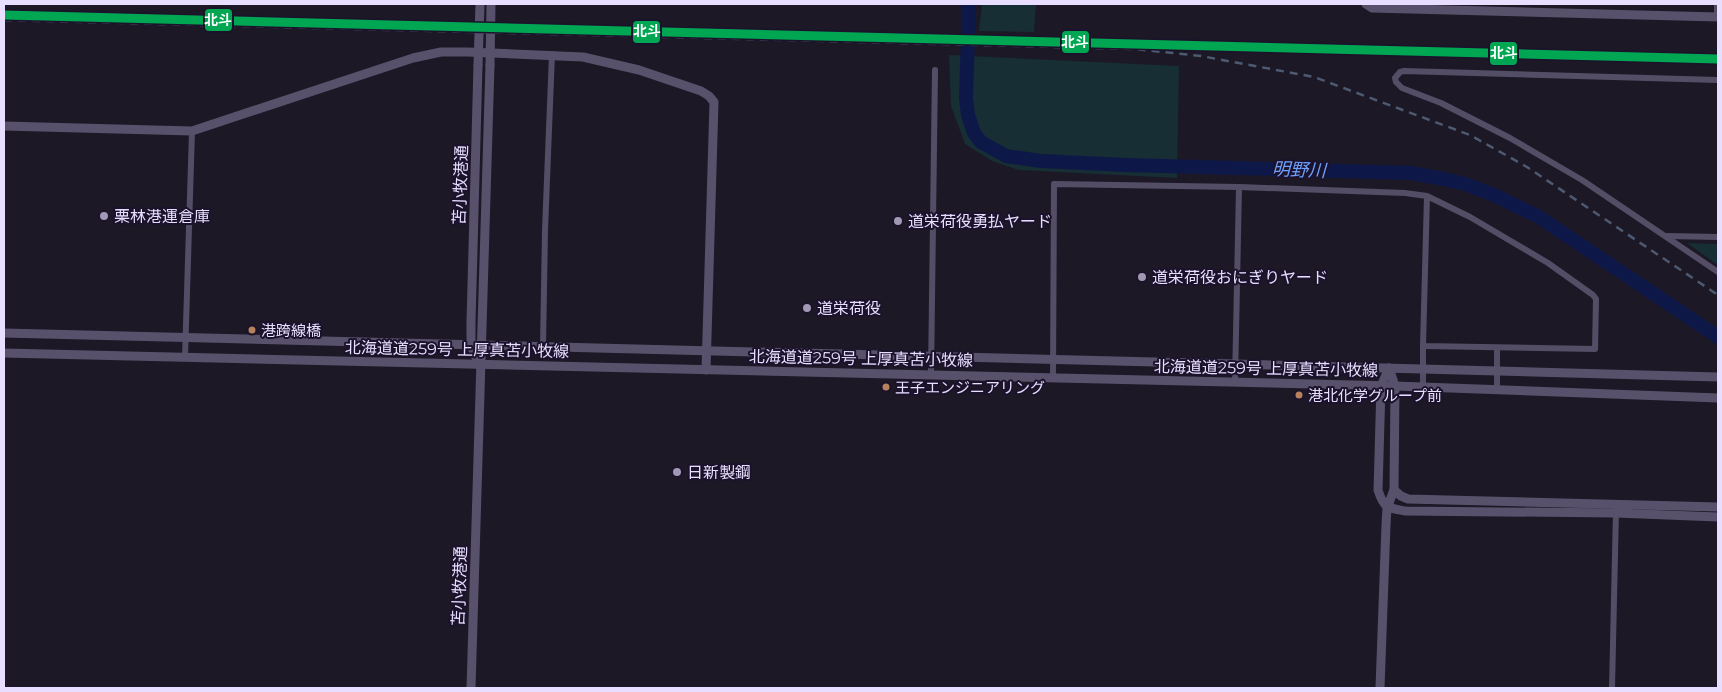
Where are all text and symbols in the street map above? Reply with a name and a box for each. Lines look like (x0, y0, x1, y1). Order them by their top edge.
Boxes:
line badge: 北斗 (204, 8, 233, 32)
text: 北斗 (204, 11, 232, 29)
line badge: 北斗 (632, 20, 661, 44)
text: 北斗 (633, 22, 661, 40)
line badge: 北斗 (1061, 30, 1090, 54)
text: 北斗 (1061, 33, 1089, 51)
line badge: 北斗 (1489, 41, 1518, 66)
text: 北斗 (1490, 44, 1518, 62)
street label: 苫小牧港通 (450, 145, 471, 225)
water label: 明野川 (1272, 158, 1328, 182)
place label: 栗林港運倉庫 (114, 207, 210, 226)
marker: 栗林港運倉庫 (98, 210, 110, 222)
place label: 道栄荷役勇払ヤード (908, 212, 1052, 231)
marker: 道栄荷役勇払ヤード (892, 215, 904, 227)
place label: 道栄荷役おにぎりヤード (1152, 268, 1328, 287)
marker: 道栄荷役おにぎりヤード (1136, 271, 1148, 283)
place label: 道栄荷役 (817, 299, 881, 318)
marker: 道栄荷役 (801, 302, 813, 314)
place label: 港跨線橋 (261, 321, 321, 340)
marker: 港跨線橋 (247, 325, 257, 335)
street label: 北海道道259号 上厚真苫小牧線 (345, 338, 569, 361)
street label: 北海道道259号 上厚真苫小牧線 (749, 347, 973, 370)
street label: 北海道道259号 上厚真苫小牧線 (1154, 357, 1378, 380)
place label: 王子エンジニアリング (895, 378, 1045, 397)
marker: 王子エンジニアリング (881, 382, 891, 392)
place label: 港北化学グループ前 (1308, 386, 1442, 405)
marker: 港北化学グループ前 (1294, 390, 1304, 400)
place label: 日新製鋼 (687, 463, 751, 482)
marker: 日新製鋼 (671, 466, 683, 478)
street label: 苫小牧港通 (449, 546, 470, 626)

